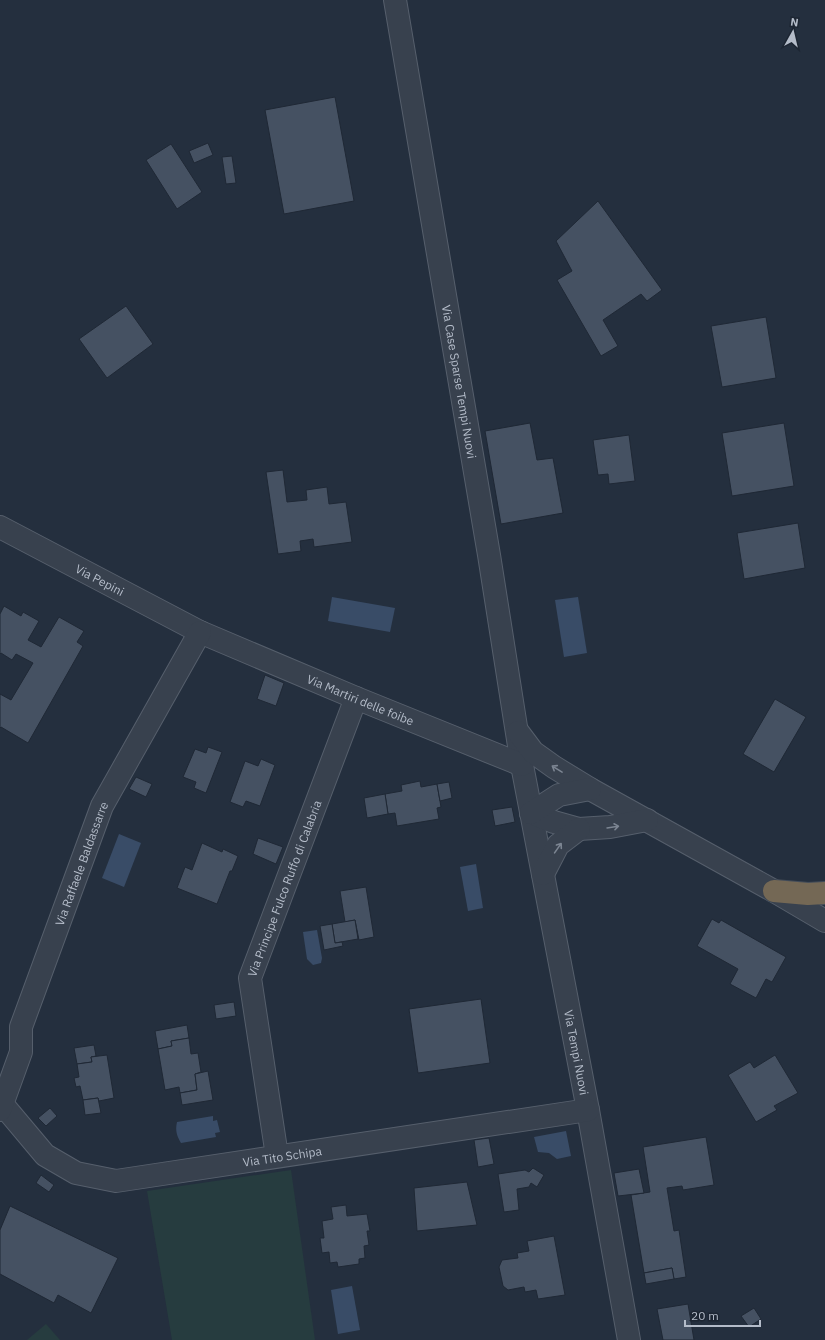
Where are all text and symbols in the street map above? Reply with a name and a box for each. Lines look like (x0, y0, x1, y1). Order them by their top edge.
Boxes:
north arrow (773, 12, 813, 52)
text: N (789, 15, 799, 30)
street label: Via Case Sparse Tempi Nuovi (439, 304, 480, 460)
street label: Via Pepini (73, 561, 127, 598)
street label: Via Martiri delle foibe (305, 671, 417, 728)
one-way arrow (551, 764, 563, 772)
street label: Via Principe Fulco Ruffo di Calabria (244, 797, 324, 979)
street label: Via Raffaele Baldassarre (51, 798, 111, 928)
one-way arrow (606, 823, 619, 831)
one-way arrow (553, 843, 562, 854)
street label: Via Tempi Nuovi (561, 1008, 592, 1096)
street label: Via Tito Schipa (242, 1143, 323, 1169)
scale bar (685, 1302, 760, 1328)
text: 20 m (691, 1308, 719, 1323)

